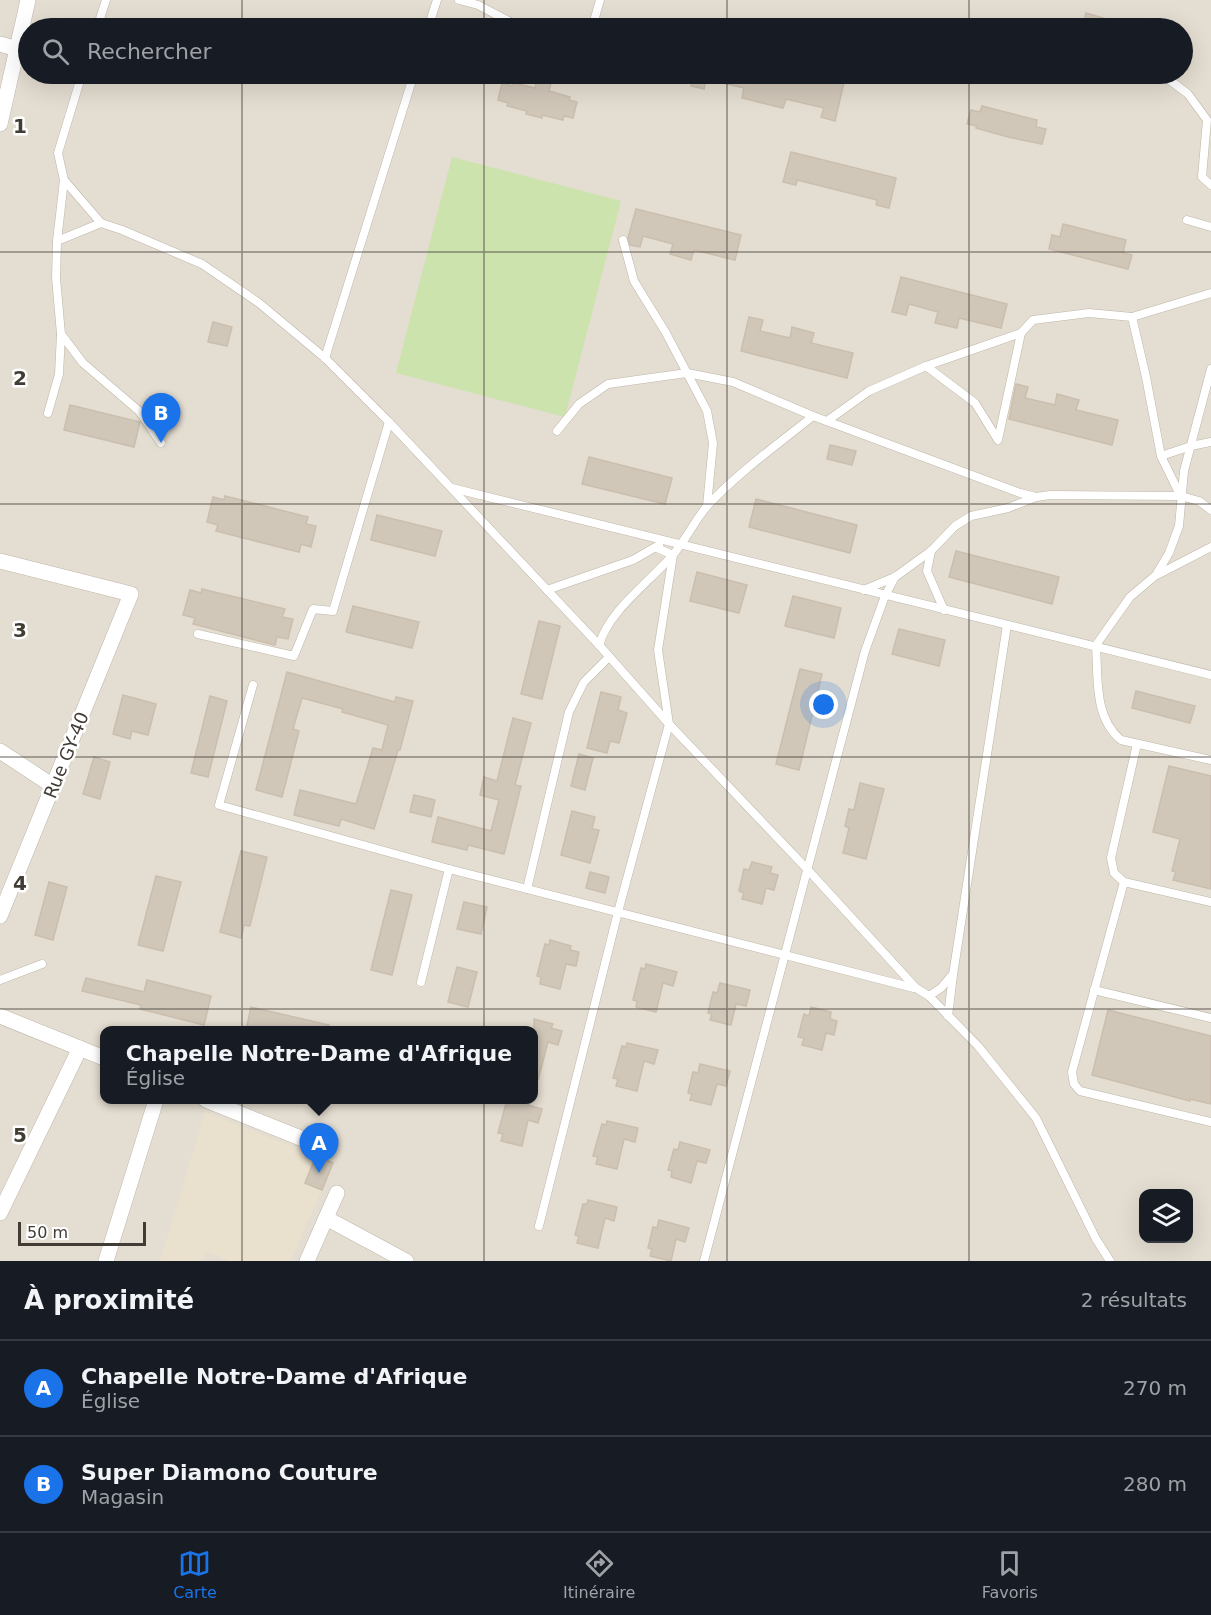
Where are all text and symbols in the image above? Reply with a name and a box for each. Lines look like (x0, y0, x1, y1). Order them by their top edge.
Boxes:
search box (18, 18, 1193, 84)
icon: search (39, 35, 72, 68)
text: Rechercher (87, 39, 212, 64)
text: 1 (13, 114, 27, 138)
text: 2 (13, 366, 27, 390)
pin: B (142, 394, 180, 443)
text: 3 (13, 618, 27, 642)
your location (809, 690, 838, 719)
street label: Rue GY-40 (39, 709, 93, 801)
text: 4 (13, 871, 27, 895)
popup (100, 1026, 538, 1104)
text: Chapelle Notre-Dame d'Afrique (126, 1041, 512, 1066)
text: Église (126, 1066, 185, 1090)
text: 5 (13, 1123, 27, 1147)
pin: A (300, 1124, 338, 1173)
map controls (1139, 1189, 1193, 1243)
button: layers (1139, 1189, 1193, 1243)
scale bar (18, 1219, 146, 1246)
text: 50 m (27, 1223, 68, 1242)
text: À proximité (24, 1285, 194, 1315)
text: 2 résultats (1081, 1288, 1187, 1312)
text: Chapelle Notre-Dame d'Afrique (81, 1364, 467, 1389)
text: A (36, 1376, 51, 1400)
text: 270 m (1123, 1376, 1187, 1400)
text: Église (81, 1389, 140, 1413)
text: Super Diamono Couture (81, 1460, 378, 1485)
text: B (36, 1472, 51, 1496)
text: 280 m (1123, 1472, 1187, 1496)
text: Magasin (81, 1485, 164, 1509)
tab: Carte (173, 1547, 217, 1602)
tab: Itinéraire (563, 1547, 635, 1602)
tab: Favoris (982, 1547, 1038, 1602)

